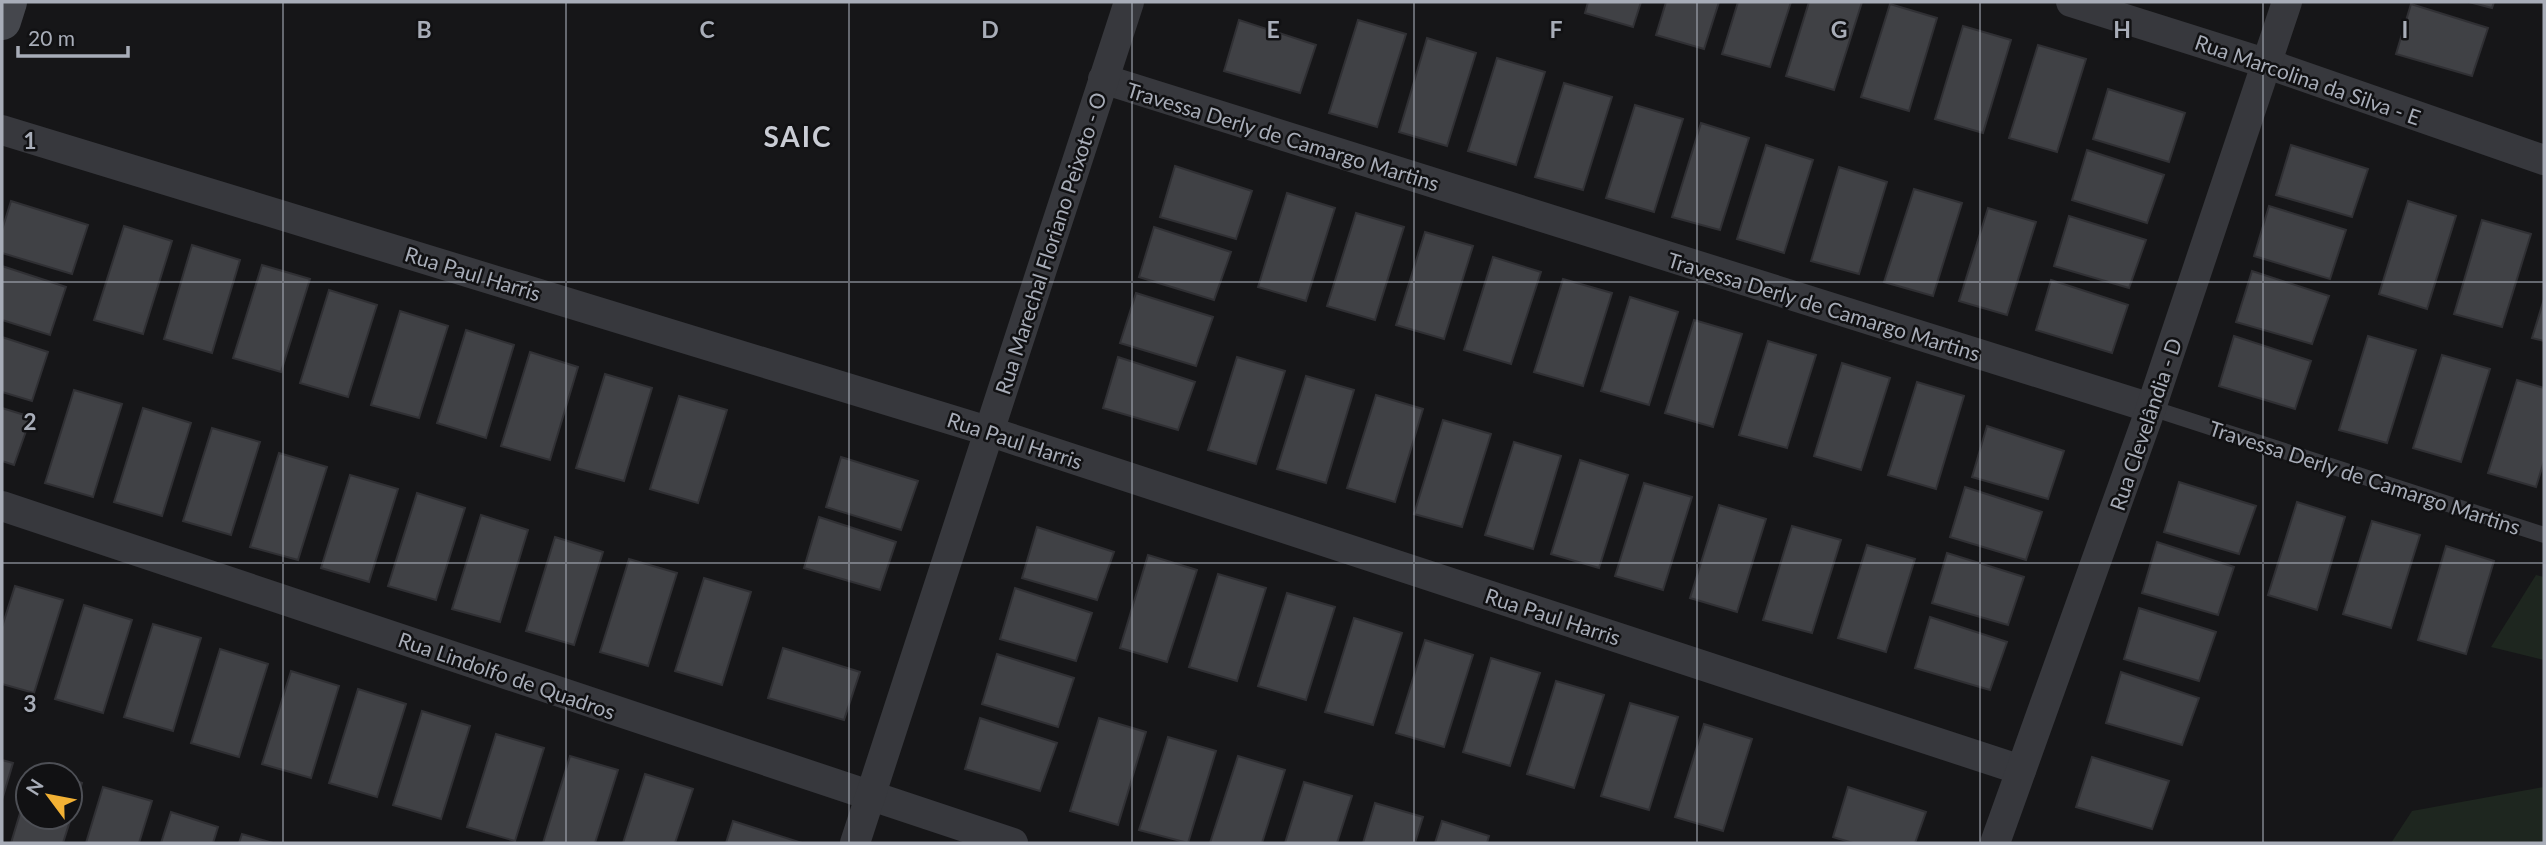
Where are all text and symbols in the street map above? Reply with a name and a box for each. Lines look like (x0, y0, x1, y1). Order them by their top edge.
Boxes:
scale bar (18, 14, 128, 58)
text: B (416, 15, 432, 43)
text: C (699, 15, 715, 43)
text: D (981, 15, 999, 43)
text: E (1266, 15, 1280, 43)
text: F (1549, 15, 1563, 43)
text: G (1831, 15, 1847, 43)
text: H (2113, 15, 2131, 43)
text: I (2402, 15, 2408, 43)
text: 20 m (28, 25, 75, 50)
street label: Rua Marcolina da Silva - E (2192, 29, 2424, 129)
street label: Travessa Derly de Camargo Martins (1124, 76, 1442, 196)
street label: Rua Marechal Floriano Peixoto - O (989, 89, 1111, 397)
district label: SAIC (763, 119, 833, 153)
text: 1 (23, 126, 37, 154)
street label: Rua Paul Harris (402, 240, 544, 306)
street label: Travessa Derly de Camargo Martins (1665, 246, 1983, 366)
street label: Rua Clevelândia - D (2104, 335, 2186, 513)
street label: Rua Paul Harris (944, 406, 1086, 474)
text: 2 (23, 407, 37, 435)
street label: Travessa Derly de Camargo Martins (2206, 415, 2524, 539)
street label: Rua Paul Harris (1482, 582, 1624, 650)
street label: Rua Lindolfo de Quadros (395, 626, 619, 724)
text: 3 (23, 689, 37, 717)
north arrow (14, 761, 84, 831)
text: N (21, 774, 48, 799)

